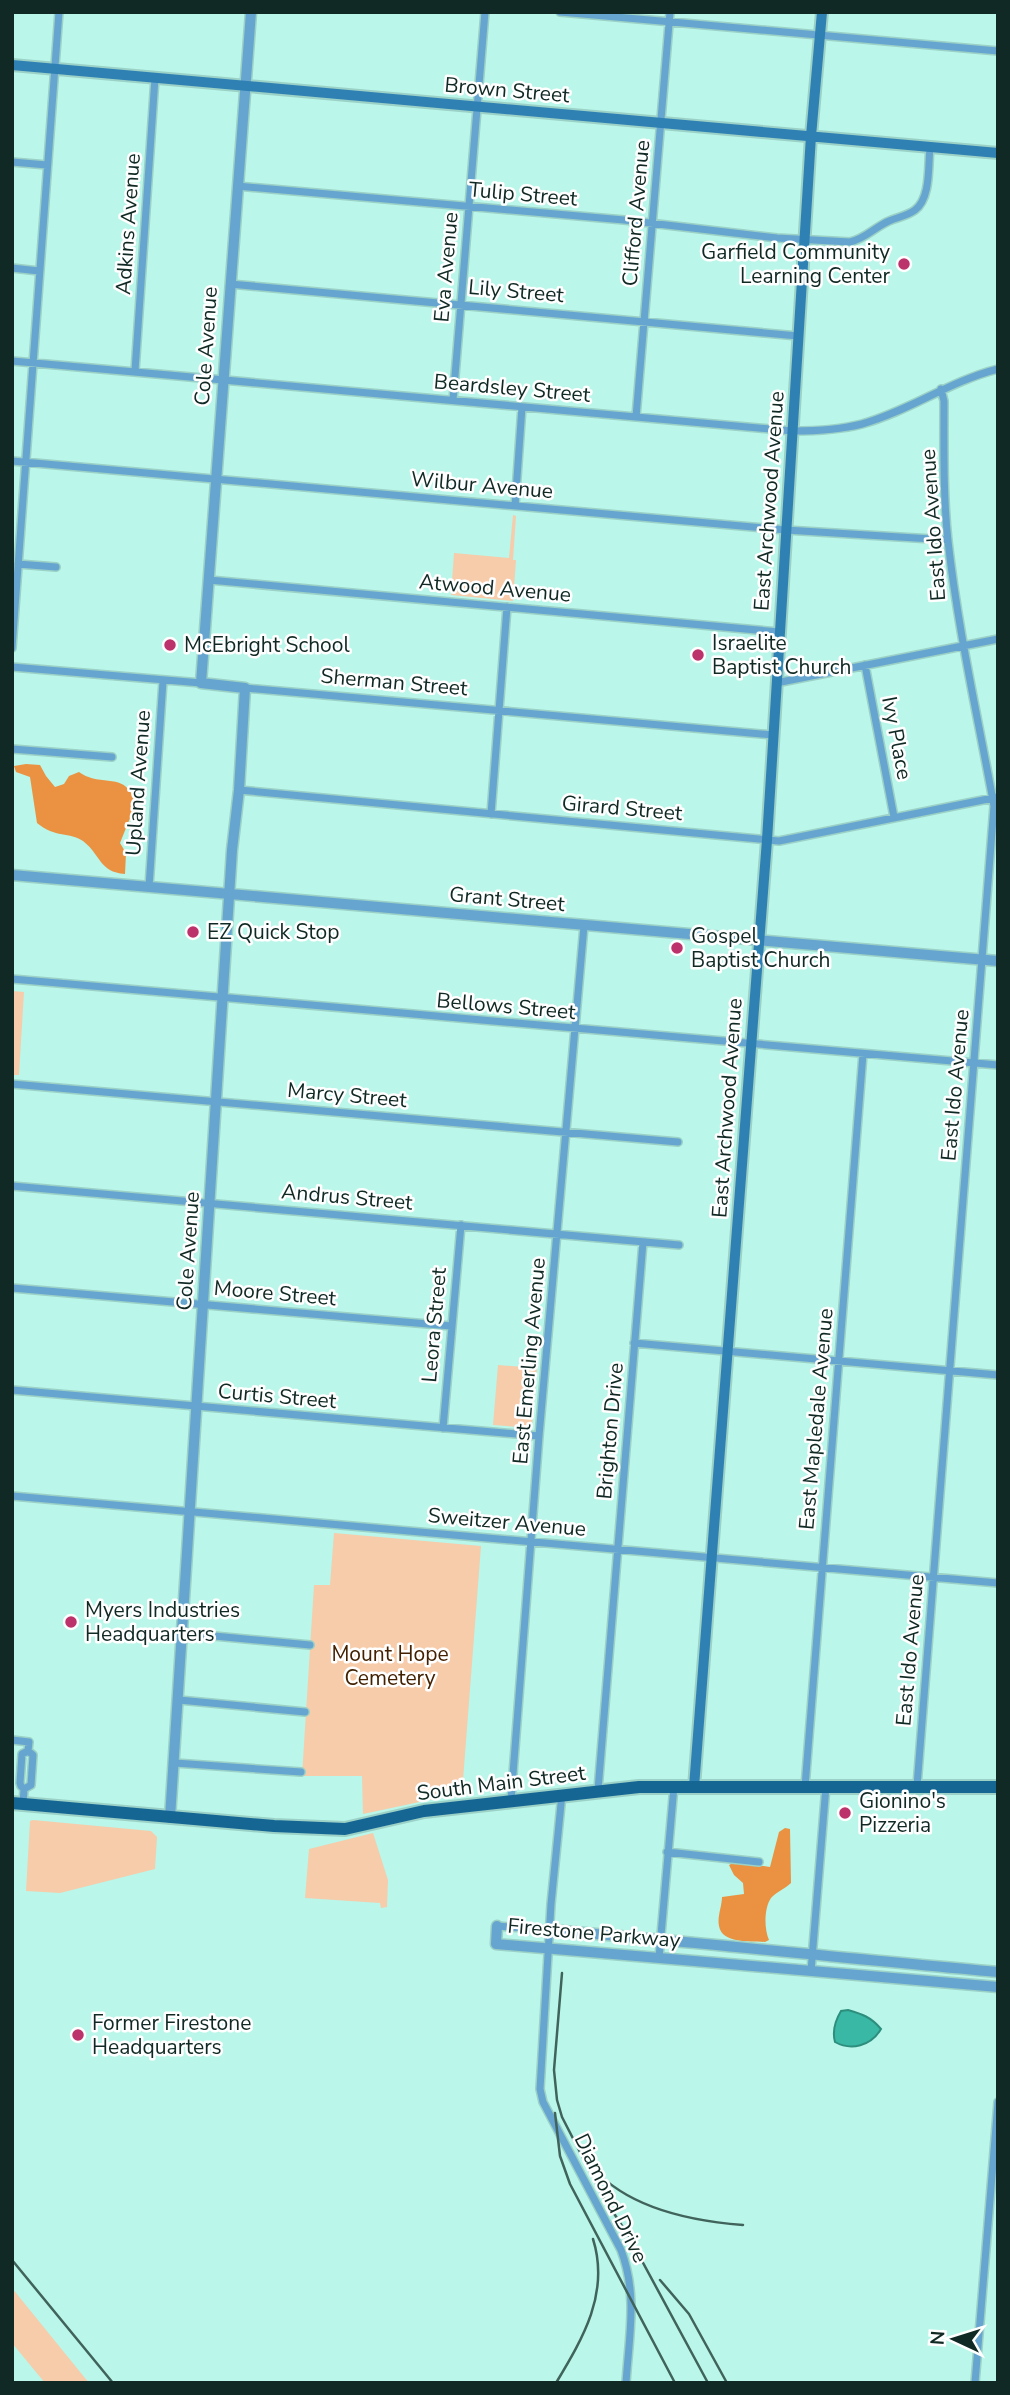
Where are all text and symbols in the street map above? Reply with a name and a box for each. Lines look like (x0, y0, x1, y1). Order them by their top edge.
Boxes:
street label: Brown Street (443, 71, 571, 109)
street label: Clifford Avenue (616, 139, 656, 287)
street label: Adkins Avenue (109, 152, 147, 296)
street label: Tulip Street (468, 175, 579, 213)
street label: Eva Avenue (427, 211, 465, 323)
place label: Garfield Community Learning Center (701, 238, 890, 290)
marker: Garfield Community Learning Center (896, 256, 912, 272)
street label: Lily Street (467, 273, 566, 309)
street label: Cole Avenue (188, 286, 224, 406)
street label: Beardsley Street (433, 367, 592, 409)
street label: East Archwood Avenue (747, 390, 791, 612)
street label: East Ido Avenue (914, 448, 952, 602)
street label: Wilbur Avenue (410, 465, 554, 505)
street label: Atwood Avenue (418, 567, 572, 609)
place label: Israelite Baptist Church (712, 629, 851, 681)
place label: McEbright School (184, 631, 350, 659)
marker: McEbright School (162, 637, 178, 653)
marker: Israelite Baptist Church (690, 647, 706, 663)
street label: Sherman Street (319, 662, 469, 702)
street label: Ivy Place (875, 694, 919, 782)
street label: Upland Avenue (119, 709, 157, 857)
street label: Girard Street (561, 789, 684, 827)
street label: Grant Street (448, 880, 567, 918)
place label: EZ Quick Stop (207, 918, 339, 946)
place label: Gospel Baptist Church (691, 922, 830, 974)
marker: EZ Quick Stop (185, 924, 201, 940)
marker: Gospel Baptist Church (669, 940, 685, 956)
street label: Bellows Street (435, 986, 577, 1026)
street label: East Archwood Avenue (705, 997, 749, 1219)
street label: East Ido Avenue (934, 1008, 976, 1162)
street label: Marcy Street (286, 1076, 409, 1114)
street label: Andrus Street (280, 1177, 414, 1217)
street label: Cole Avenue (170, 1191, 206, 1311)
street label: East Emerling Avenue (506, 1257, 552, 1465)
street label: Leora Street (415, 1266, 453, 1384)
street label: Moore Street (213, 1274, 338, 1312)
street label: East Mapledale Avenue (792, 1307, 840, 1531)
street label: Brighton Drive (590, 1362, 630, 1500)
street label: Curtis Street (217, 1377, 338, 1415)
street label: Sweitzer Avenue (427, 1501, 587, 1543)
street label: East Ido Avenue (889, 1573, 931, 1727)
place label: Myers Industries Headquarters (85, 1596, 240, 1648)
marker: Myers Industries Headquarters (63, 1614, 79, 1630)
park label: Mount Hope Cemetery (331, 1640, 449, 1692)
street label: South Main Street (415, 1759, 588, 1807)
place label: Gionino's Pizzeria (859, 1787, 946, 1839)
marker: Gionino's Pizzeria (837, 1805, 853, 1821)
street label: Firestone Parkway (507, 1912, 682, 1955)
place label: Former Firestone Headquarters (92, 2009, 251, 2061)
marker: Former Firestone Headquarters (70, 2027, 86, 2043)
street label: Diamond Drive (568, 2129, 654, 2267)
north arrow (919, 2304, 989, 2374)
text: N (925, 2330, 952, 2346)

